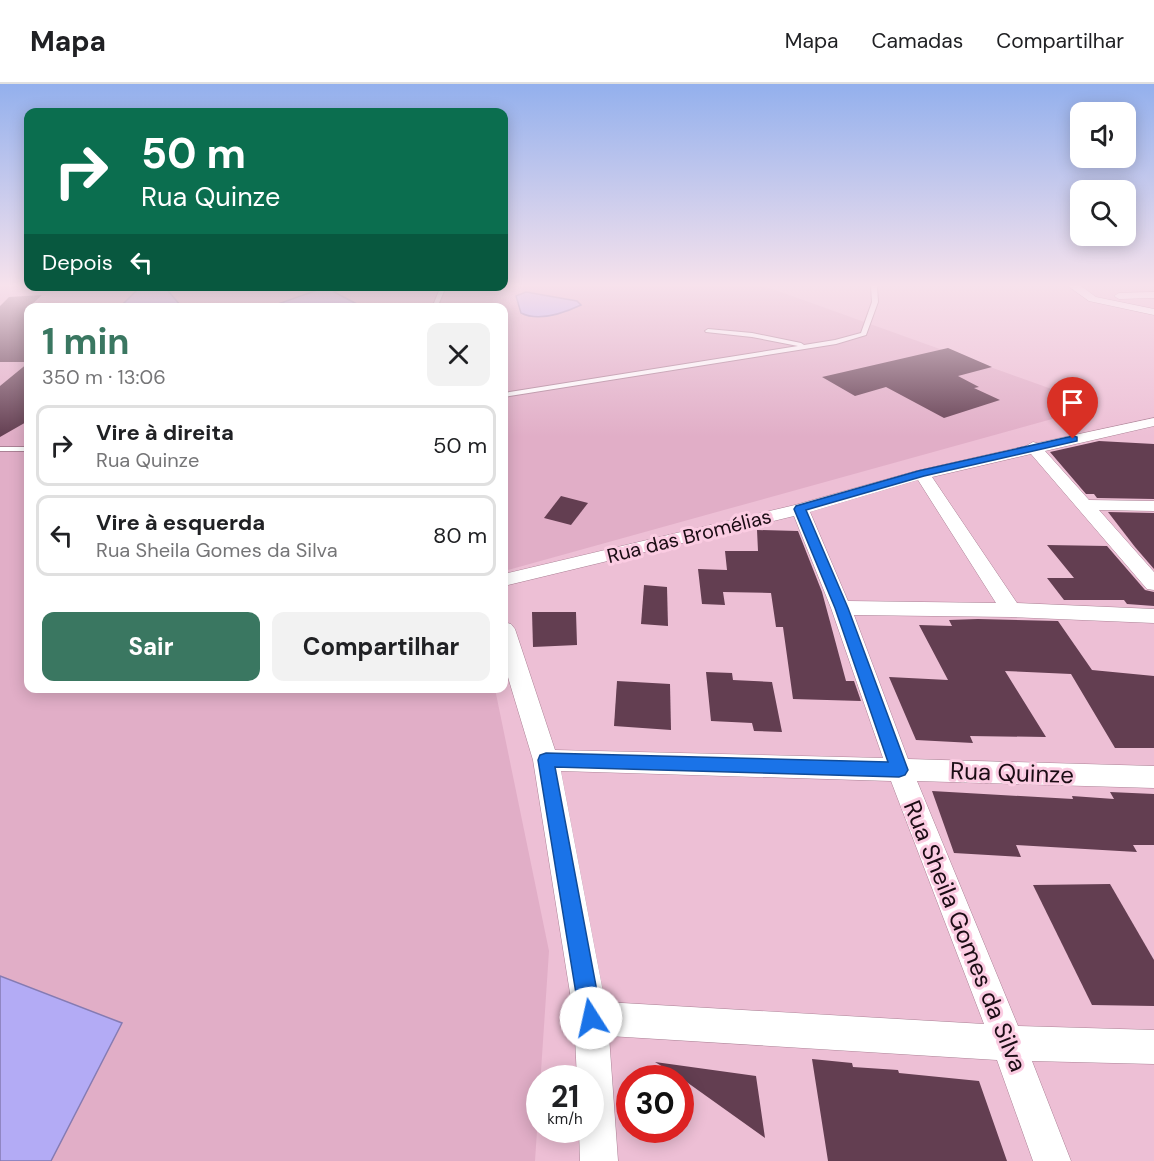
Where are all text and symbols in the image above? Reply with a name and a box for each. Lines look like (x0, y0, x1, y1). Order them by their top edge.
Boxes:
text: Mapa (30, 23, 106, 60)
text: Mapa (785, 27, 838, 55)
text: Camadas (871, 27, 963, 55)
text: Compartilhar (996, 27, 1124, 55)
map controls (1070, 102, 1136, 246)
button: sound (1070, 102, 1136, 168)
text: 50 m (141, 126, 246, 181)
icon: right (42, 132, 120, 210)
text: Rua Quinze (141, 179, 280, 214)
button: search (1070, 180, 1136, 246)
icon: left (125, 246, 158, 279)
text: Depois (42, 248, 113, 277)
text: 1 min (42, 318, 130, 365)
button: close (427, 323, 490, 386)
text: 350 m · 13:06 (42, 364, 166, 390)
pin (1047, 377, 1098, 439)
icon: arrive (1056, 386, 1089, 419)
text: Vire à direita (96, 418, 234, 447)
icon: right (45, 429, 78, 462)
text: 50 m (433, 431, 487, 460)
text: Rua Quinze (96, 447, 199, 473)
street label: Rua das Bromélias (604, 503, 774, 569)
text: Vire à esquerda (96, 508, 265, 537)
icon: left (45, 519, 78, 552)
text: 80 m (433, 521, 487, 550)
text: Rua Sheila Gomes da Silva (96, 537, 338, 563)
button: Sair (42, 612, 260, 681)
button: Compartilhar (272, 612, 490, 681)
street label: Rua Quinze (950, 755, 1074, 790)
street label: Rua Sheila Gomes da Silva (897, 796, 1034, 1076)
position arrow (559, 986, 623, 1050)
speed limit sign: 30 (616, 1065, 694, 1143)
text: 21 (551, 1077, 579, 1116)
text: km/h (547, 1109, 583, 1129)

